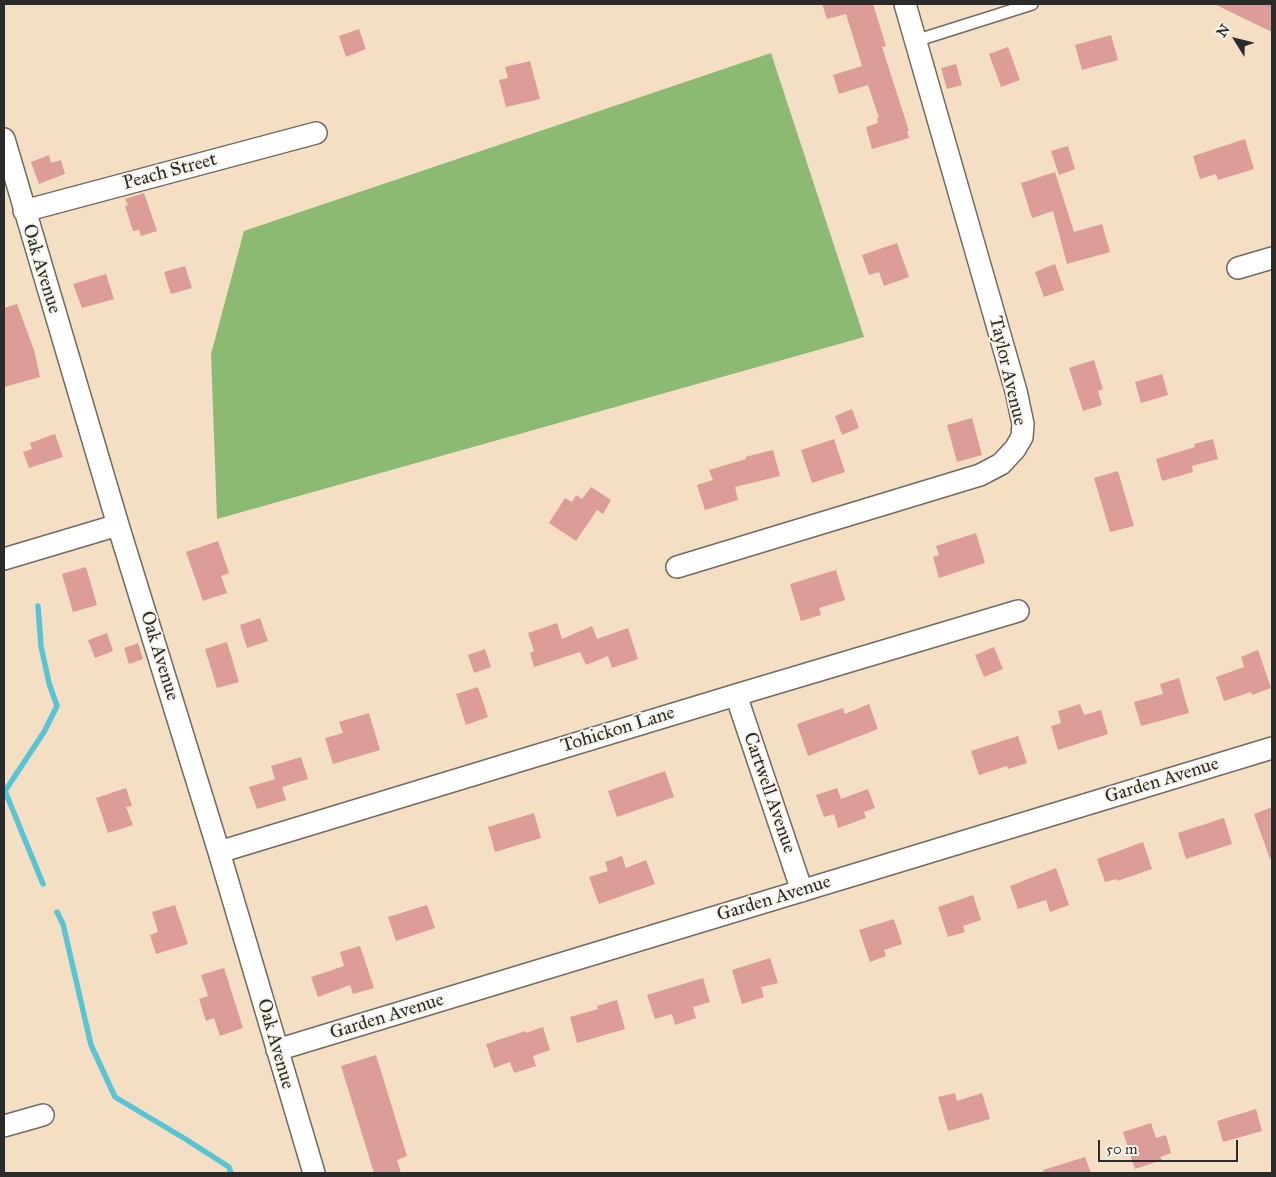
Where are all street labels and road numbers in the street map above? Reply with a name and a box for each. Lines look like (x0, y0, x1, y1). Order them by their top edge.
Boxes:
street label: Peach Street (121, 149, 219, 195)
street label: Oak Avenue (17, 221, 65, 317)
street label: Taylor Avenue (983, 314, 1031, 428)
street label: Oak Avenue (135, 608, 183, 704)
street label: Tohickon Lane (558, 702, 678, 758)
street label: Cartwell Avenue (738, 730, 800, 856)
street label: Garden Avenue (1102, 753, 1222, 809)
street label: Garden Avenue (714, 871, 834, 927)
street label: Garden Avenue (327, 989, 447, 1045)
street label: Oak Avenue (251, 996, 299, 1092)

